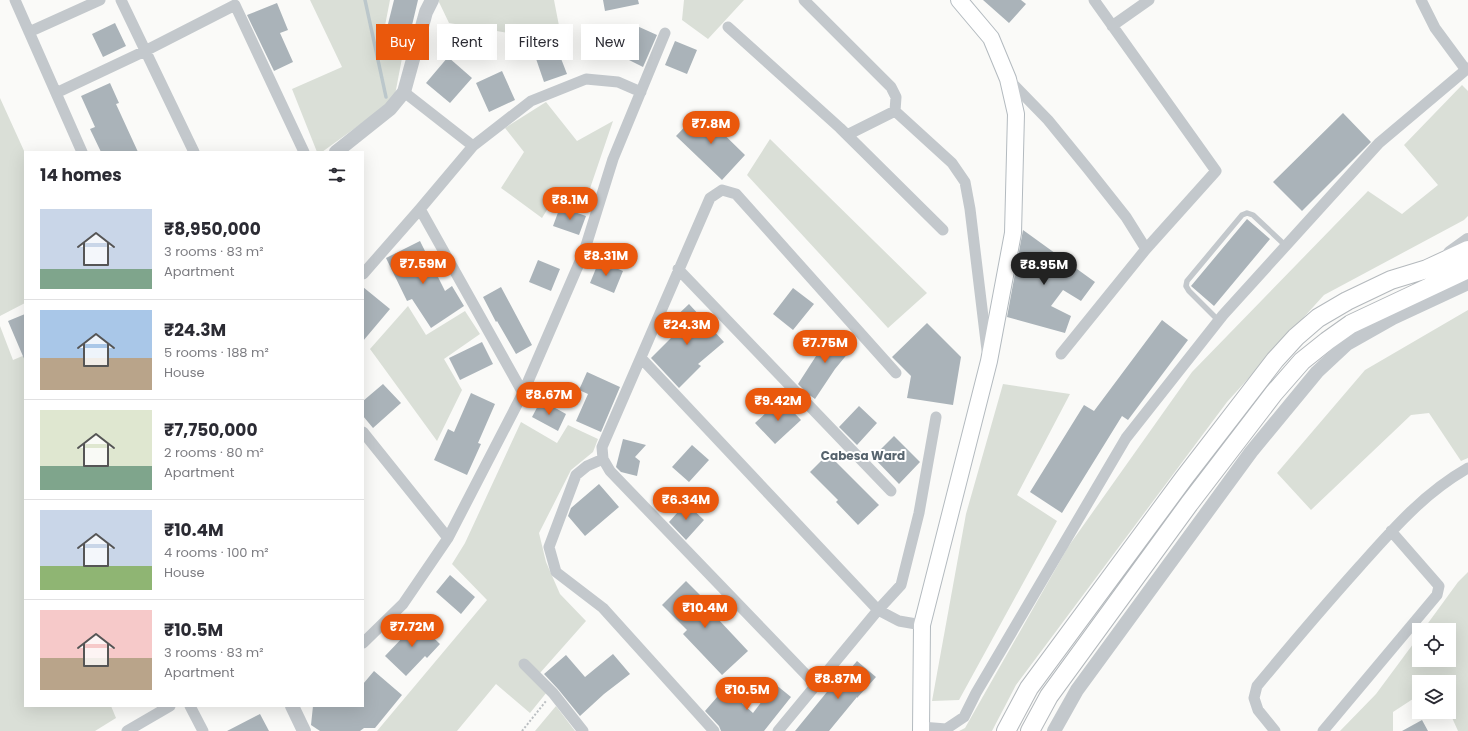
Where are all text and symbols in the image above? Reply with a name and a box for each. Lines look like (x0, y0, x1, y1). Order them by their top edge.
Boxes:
chip: Buy (376, 24, 429, 60)
chip: Rent (437, 24, 497, 60)
chip: Filters (505, 24, 573, 60)
chip: New (581, 24, 639, 60)
pin: ₹7.8M (683, 111, 739, 145)
text: ₹7.8M (692, 114, 730, 133)
text: 14 homes (40, 163, 122, 187)
icon: filters (326, 164, 348, 186)
pin: ₹8.1M (542, 187, 598, 221)
text: ₹8.1M (552, 190, 588, 209)
text: ₹8,950,000 (164, 217, 261, 241)
icon: home (72, 225, 120, 273)
text: 3 rooms · 83 m² (164, 242, 264, 261)
pin: ₹8.31M (573, 243, 639, 277)
text: ₹8.31M (584, 246, 628, 265)
pin: ₹7.59M (390, 251, 456, 285)
pin: ₹8.95M (1011, 252, 1077, 286)
text: ₹7.59M (400, 254, 446, 273)
text: ₹8.95M (1020, 255, 1068, 274)
text: Apartment (164, 262, 234, 281)
pin: ₹24.3M (654, 312, 720, 346)
text: ₹24.3M (663, 315, 711, 334)
text: ₹24.3M (164, 318, 226, 342)
icon: home (72, 326, 120, 374)
pin: ₹7.75M (792, 330, 858, 364)
text: ₹7.75M (802, 333, 848, 352)
text: 5 rooms · 188 m² (164, 343, 269, 362)
text: House (164, 363, 204, 382)
pin: ₹8.67M (516, 382, 582, 416)
text: ₹8.67M (525, 385, 573, 404)
pin: ₹9.42M (745, 388, 811, 422)
text: ₹9.42M (754, 391, 802, 410)
text: ₹7,750,000 (164, 418, 258, 442)
icon: home (72, 426, 120, 474)
text: 2 rooms · 80 m² (164, 443, 264, 462)
district label: Cabesa Ward (821, 447, 905, 464)
text: Apartment (164, 463, 234, 482)
pin: ₹6.34M (653, 487, 719, 521)
text: ₹6.34M (662, 490, 710, 509)
text: ₹10.4M (164, 518, 224, 542)
icon: home (72, 526, 120, 574)
text: 4 rooms · 100 m² (164, 543, 269, 562)
text: House (164, 563, 204, 582)
pin: ₹10.4M (672, 595, 738, 629)
text: ₹10.4M (682, 598, 728, 617)
pin: ₹7.72M (379, 614, 445, 648)
text: ₹7.72M (390, 617, 434, 636)
text: ₹10.5M (164, 618, 223, 642)
map controls (1412, 623, 1456, 719)
button: locate (1412, 623, 1456, 667)
icon: home (72, 626, 120, 674)
text: 3 rooms · 83 m² (164, 643, 264, 662)
text: Apartment (164, 663, 234, 682)
pin: ₹8.87M (805, 666, 871, 700)
text: ₹8.87M (814, 669, 862, 688)
button: layers (1412, 675, 1456, 719)
pin: ₹10.5M (714, 677, 780, 711)
text: ₹10.5M (724, 680, 770, 699)

